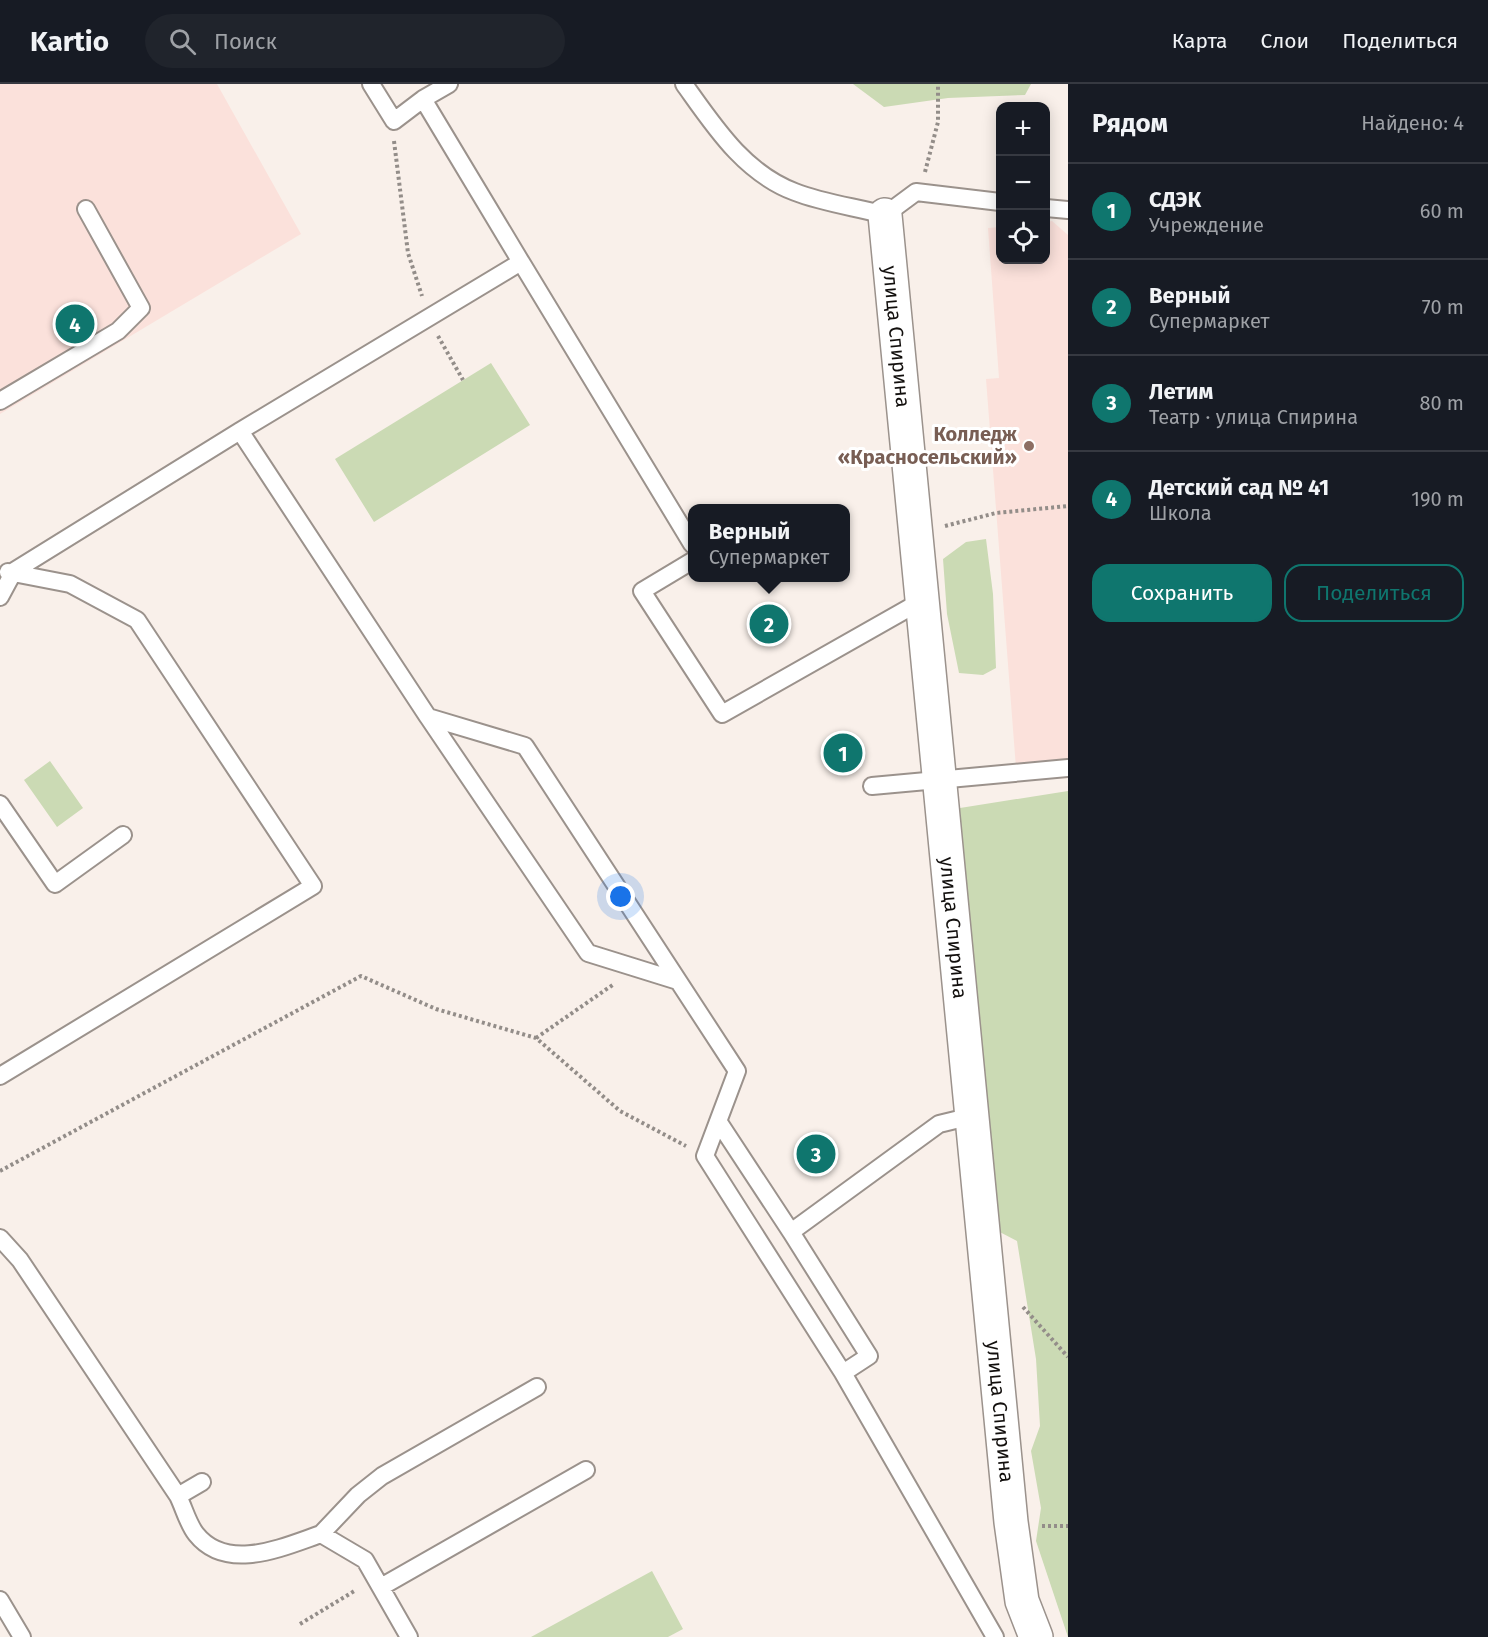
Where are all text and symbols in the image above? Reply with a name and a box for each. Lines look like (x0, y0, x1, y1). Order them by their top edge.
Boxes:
search box (145, 14, 565, 68)
text: Kartio (30, 25, 109, 58)
icon: search (166, 25, 199, 58)
text: Поиск (214, 28, 277, 55)
text: Карта (1172, 28, 1228, 54)
text: Слои (1261, 28, 1309, 54)
text: Поделиться (1342, 28, 1458, 54)
map controls (996, 102, 1050, 264)
button: + (996, 102, 1050, 156)
text: Рядом (1092, 108, 1168, 139)
text: Найдено: 4 (1361, 111, 1464, 135)
button: − (996, 156, 1050, 210)
text: СДЭК (1149, 186, 1201, 213)
text: 1 (1107, 199, 1116, 223)
text: 60 m (1420, 199, 1464, 223)
button: locate (996, 210, 1050, 264)
text: Учреждение (1149, 213, 1264, 237)
street label: улица Спирина (878, 264, 915, 408)
text: Верный (1149, 282, 1231, 309)
text: 2 (1106, 295, 1117, 319)
text: 70 m (1422, 295, 1464, 319)
pin: 4 (56, 302, 94, 346)
text: Супермаркет (1149, 309, 1269, 333)
text: Летим (1149, 378, 1213, 405)
text: 3 (1106, 391, 1117, 415)
text: 80 m (1419, 391, 1464, 415)
text: Театр · улица Спирина (1149, 405, 1358, 429)
place label: Колледж «Красносельский» (838, 422, 1018, 469)
marker: Колледж «Красносельский» (1022, 439, 1036, 453)
text: Детский сад № 41 (1149, 474, 1329, 501)
text: 4 (1106, 487, 1117, 511)
text: 190 m (1411, 487, 1464, 511)
text: Школа (1149, 501, 1212, 525)
popup (688, 504, 850, 582)
text: Верный (709, 518, 790, 545)
text: Супермаркет (709, 545, 829, 569)
button: Сохранить (1092, 564, 1272, 622)
button: Поделиться (1284, 564, 1464, 622)
pin: 2 (750, 602, 788, 646)
pin: 1 (824, 730, 862, 776)
street label: улица Спирина (935, 856, 972, 1000)
your location (606, 882, 635, 911)
pin: 3 (796, 1132, 836, 1176)
street label: улица Спирина (982, 1339, 1019, 1483)

